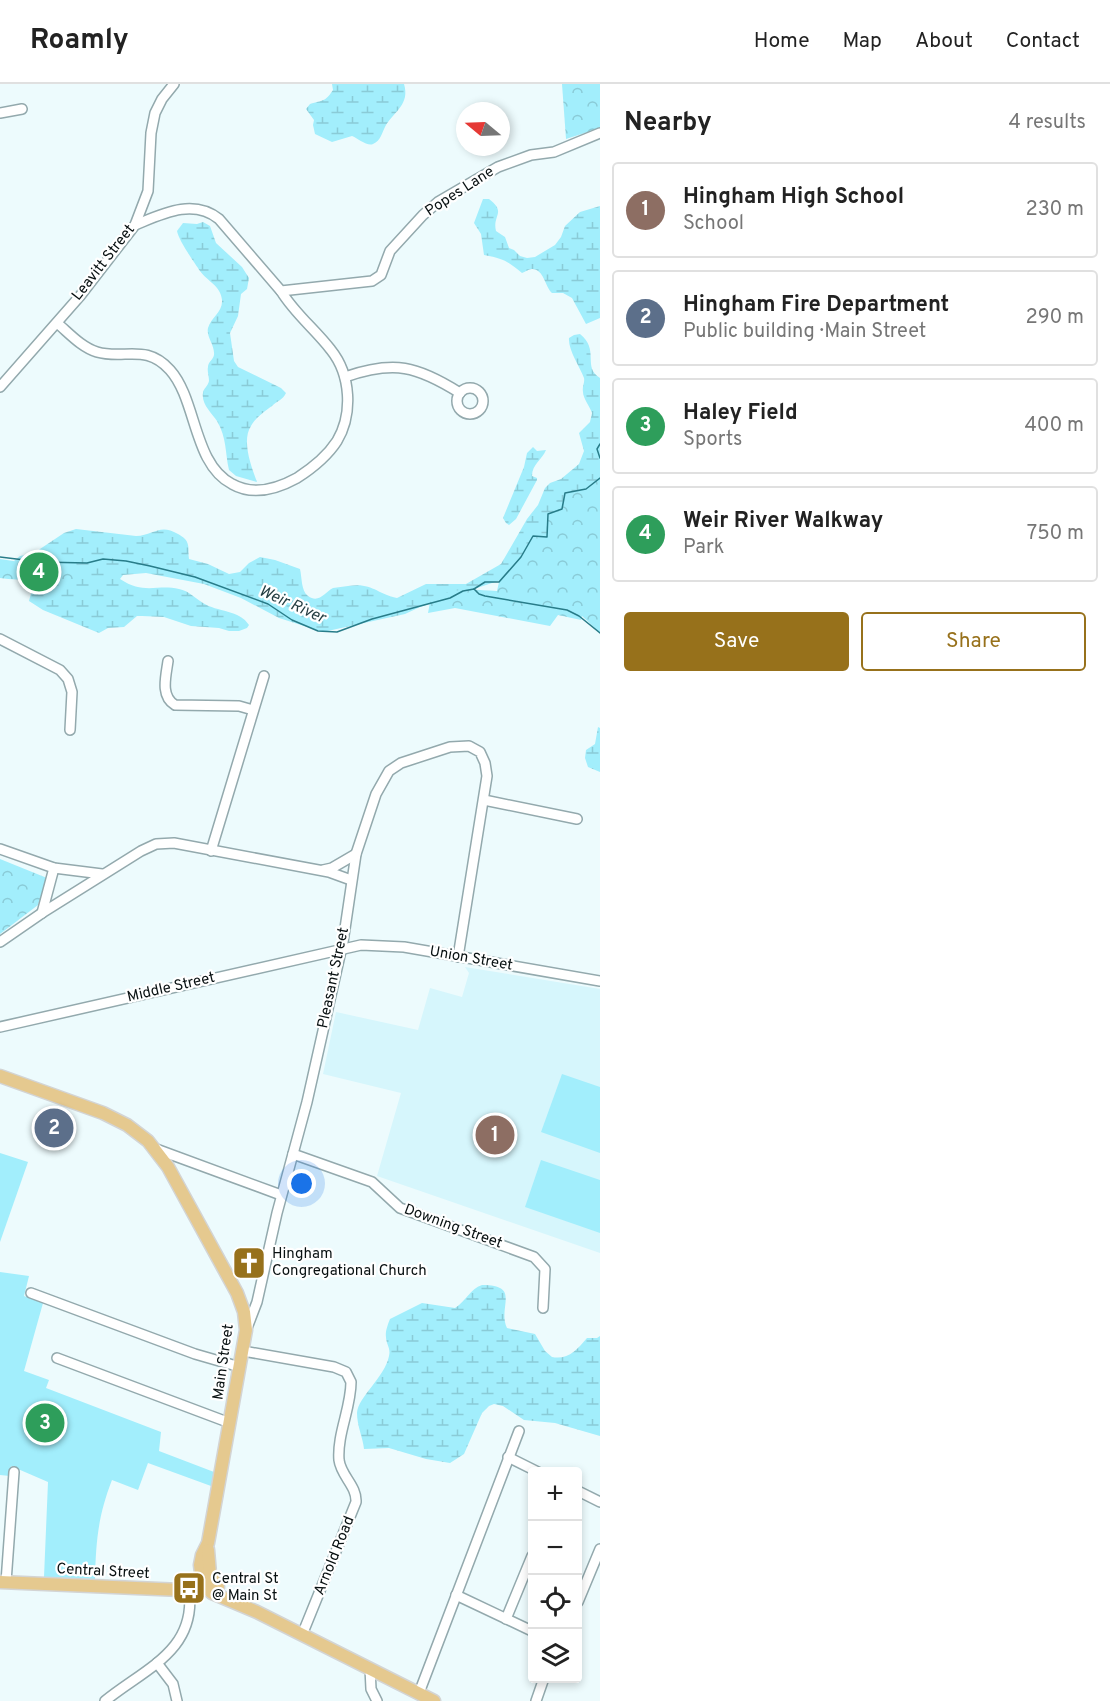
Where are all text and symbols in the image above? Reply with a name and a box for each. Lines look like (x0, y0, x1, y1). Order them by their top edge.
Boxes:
text: Roamly (30, 23, 129, 59)
text: Home (754, 28, 810, 55)
text: Map (843, 28, 882, 55)
text: About (915, 28, 973, 55)
text: Contact (1006, 28, 1080, 55)
north arrow (456, 102, 510, 156)
text: Nearby (624, 107, 712, 140)
text: 4 results (1009, 110, 1086, 136)
street label: Popes Lane (422, 163, 498, 221)
text: Hingham High School (683, 184, 904, 211)
text: 1 (642, 197, 650, 223)
text: 230 m (1025, 197, 1084, 223)
text: School (683, 211, 744, 237)
street label: Leavitt Street (68, 221, 140, 305)
text: Hingham Fire Department (683, 292, 949, 319)
text: 2 (639, 305, 652, 331)
text: 290 m (1026, 305, 1084, 331)
text: Public building · Main Street (683, 319, 926, 345)
text: Haley Field (683, 400, 798, 427)
text: 3 (640, 413, 652, 439)
text: 400 m (1024, 413, 1084, 439)
text: Sports (683, 427, 743, 453)
text: Weir River Walkway (683, 508, 883, 535)
text: 4 (639, 521, 652, 547)
text: 750 m (1027, 521, 1084, 547)
text: Park (683, 535, 724, 561)
pin: 4 (20, 550, 58, 594)
water label: Weir River (256, 581, 330, 629)
button: Save (624, 612, 849, 671)
button: Share (861, 612, 1086, 671)
street label: Pleasant Street (314, 926, 354, 1030)
street label: Union Street (428, 942, 514, 976)
street label: Middle Street (125, 969, 217, 1007)
pin: 2 (34, 1106, 74, 1150)
pin: 1 (476, 1112, 514, 1158)
your location (287, 1169, 316, 1198)
street label: Downing Street (401, 1200, 505, 1254)
church icon: Hingham Congregational Church (231, 1245, 267, 1281)
place label: Hingham Congregational Church (272, 1245, 427, 1281)
street label: Main Street (209, 1323, 239, 1401)
pin: 3 (26, 1400, 64, 1446)
map controls (528, 1467, 582, 1683)
button: + (528, 1467, 582, 1521)
street label: Arnold Road (311, 1514, 359, 1598)
button: − (528, 1521, 582, 1575)
street label: Central Street (56, 1560, 150, 1584)
bus stop icon: Central St @ Main St (171, 1570, 207, 1606)
place label: Central St @ Main St (212, 1570, 279, 1606)
button: locate (528, 1575, 582, 1629)
button: layers (528, 1629, 582, 1683)

